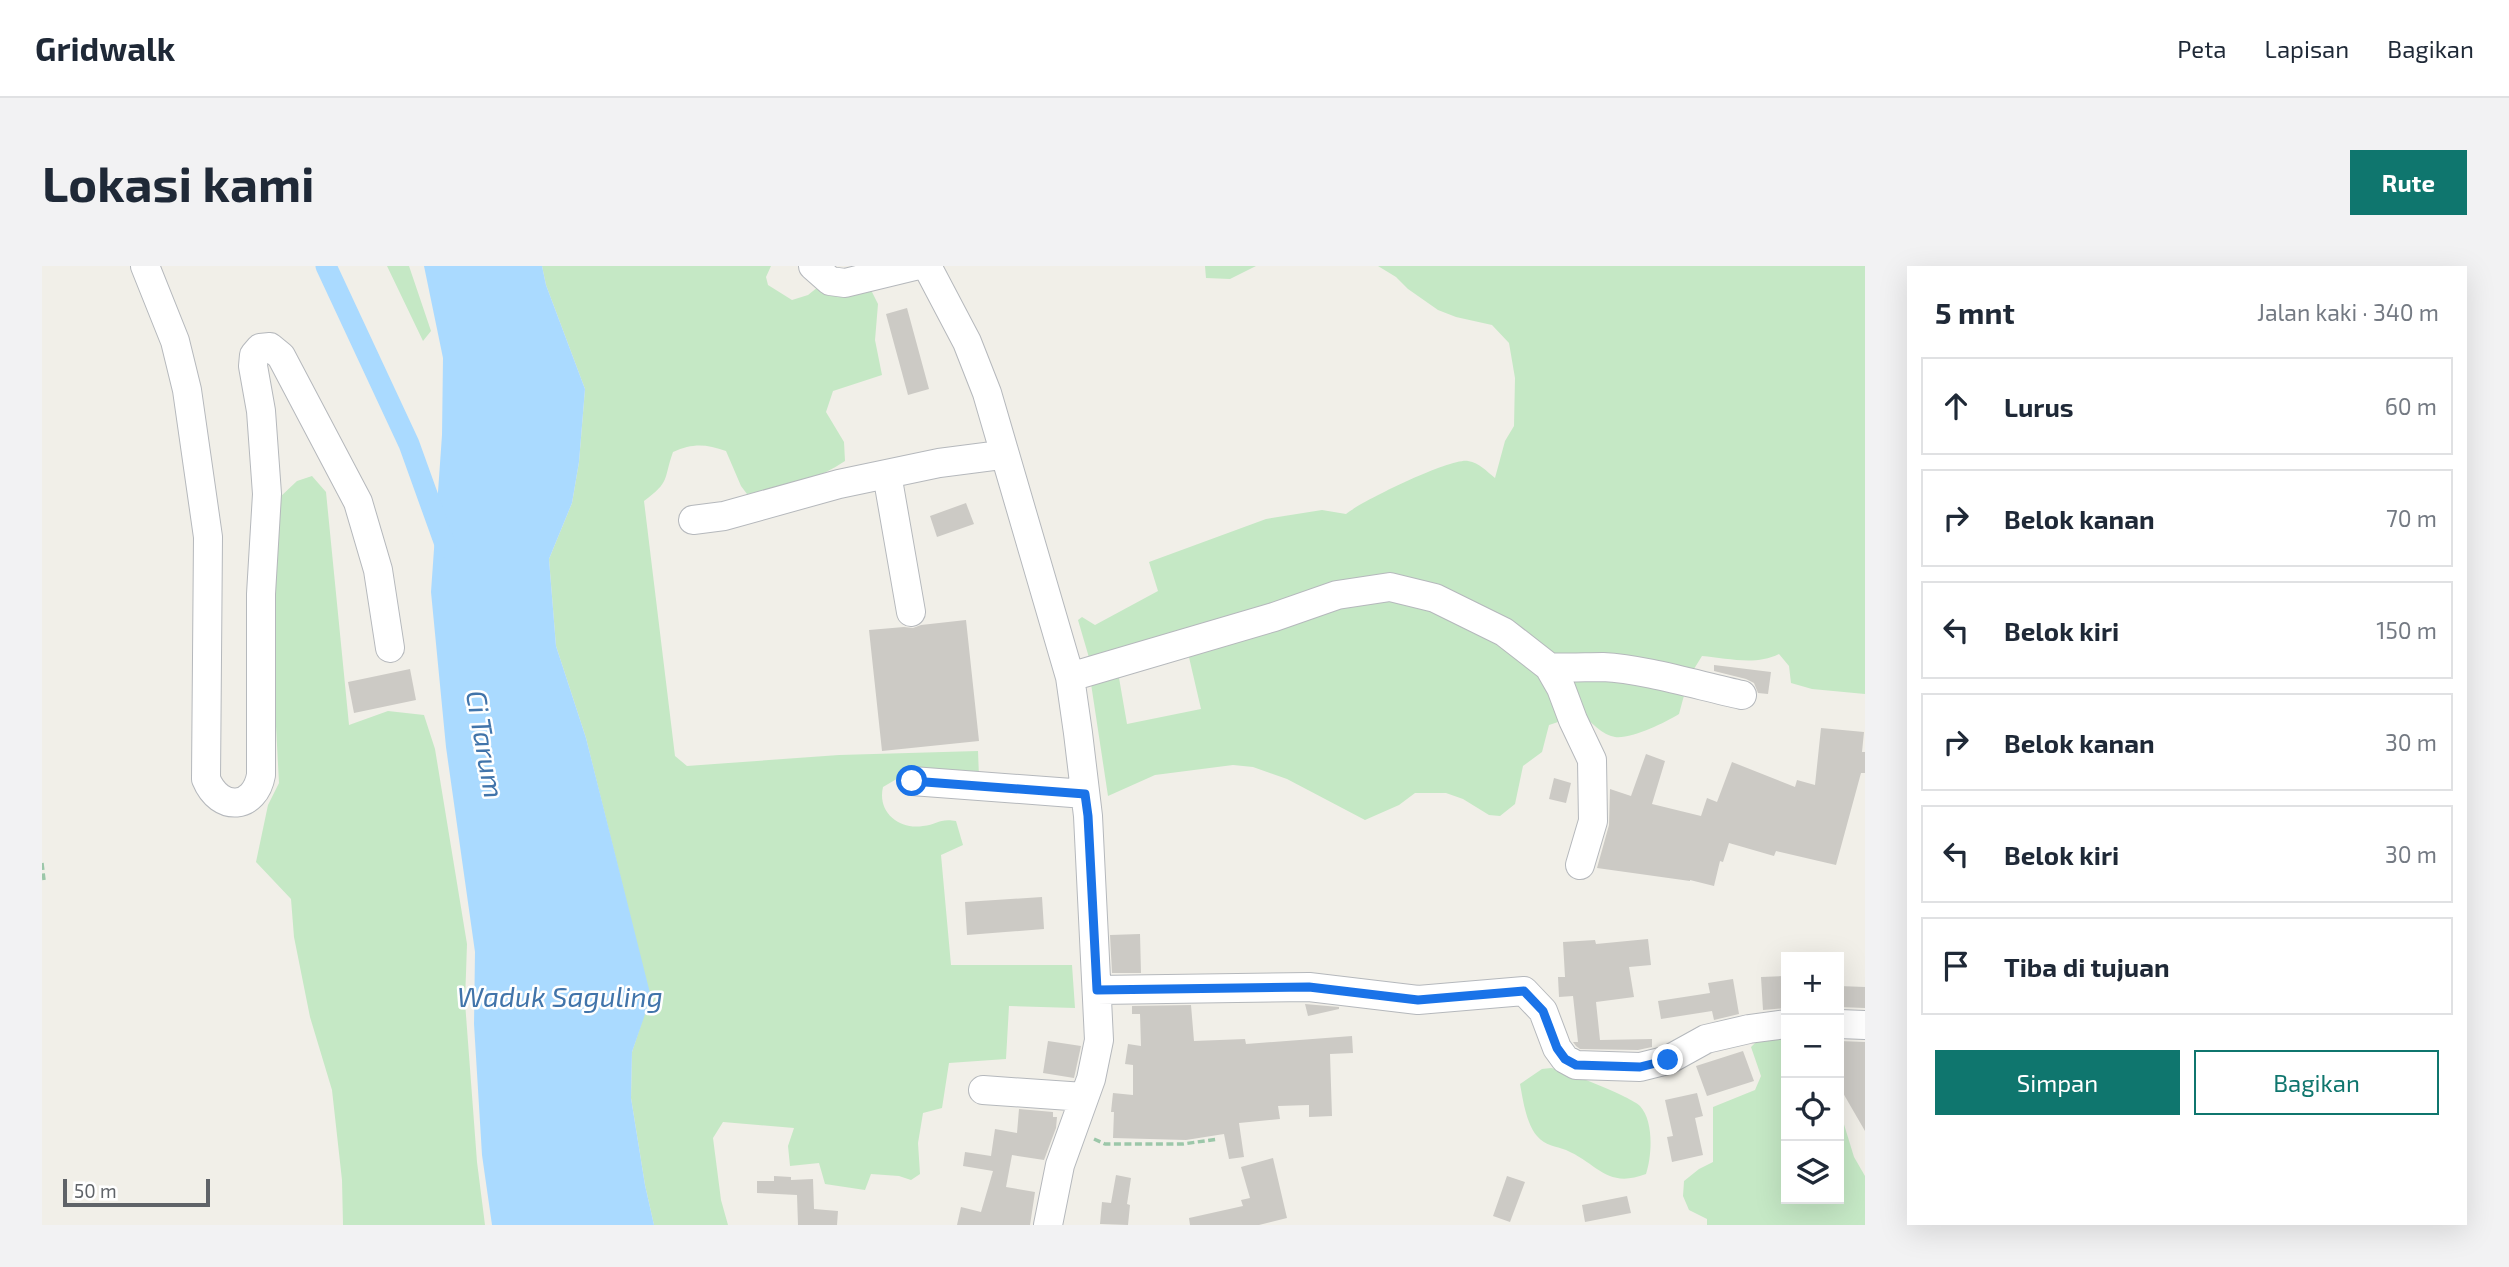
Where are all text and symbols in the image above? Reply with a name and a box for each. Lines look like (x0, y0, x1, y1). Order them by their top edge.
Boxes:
text: Gridwalk (35, 28, 175, 68)
text: Peta (2177, 34, 2227, 63)
text: Lapisan (2265, 34, 2349, 63)
text: Bagikan (2387, 34, 2474, 63)
button: Rute (2350, 150, 2467, 215)
text: Lokasi kami (42, 153, 315, 212)
text: 5 mnt (1935, 294, 2015, 330)
text: Jalan kaki · 340 m (2257, 298, 2439, 326)
icon: ahead (1937, 387, 1975, 425)
text: Lurus (2004, 391, 2074, 422)
text: 60 m (2385, 392, 2437, 420)
icon: right (1937, 499, 1975, 537)
text: Belok kanan (2004, 503, 2155, 534)
text: 70 m (2386, 504, 2437, 532)
icon: left (1937, 611, 1975, 649)
text: Belok kiri (2004, 615, 2119, 646)
text: 150 m (2376, 616, 2437, 644)
water label: Ci Tarum (460, 687, 512, 801)
icon: right (1937, 723, 1975, 761)
text: Belok kanan (2004, 727, 2155, 758)
text: 30 m (2385, 728, 2437, 756)
route start (896, 765, 927, 796)
icon: left (1937, 835, 1975, 873)
text: Belok kiri (2004, 839, 2119, 870)
text: 30 m (2385, 840, 2437, 868)
icon: arrive (1937, 947, 1975, 985)
text: Tiba di tujuan (2004, 951, 2170, 982)
map controls (1781, 952, 1844, 1204)
button: + (1781, 952, 1844, 1015)
water label: Waduk Saguling (457, 979, 663, 1013)
button: − (1781, 1015, 1844, 1078)
route end (1652, 1044, 1683, 1075)
button: Simpan (1935, 1050, 2180, 1115)
button: Bagikan (2194, 1050, 2439, 1115)
button: locate (1781, 1078, 1844, 1141)
button: layers (1781, 1141, 1844, 1204)
scale bar (63, 1176, 210, 1208)
text: 50 m (74, 1179, 117, 1202)

